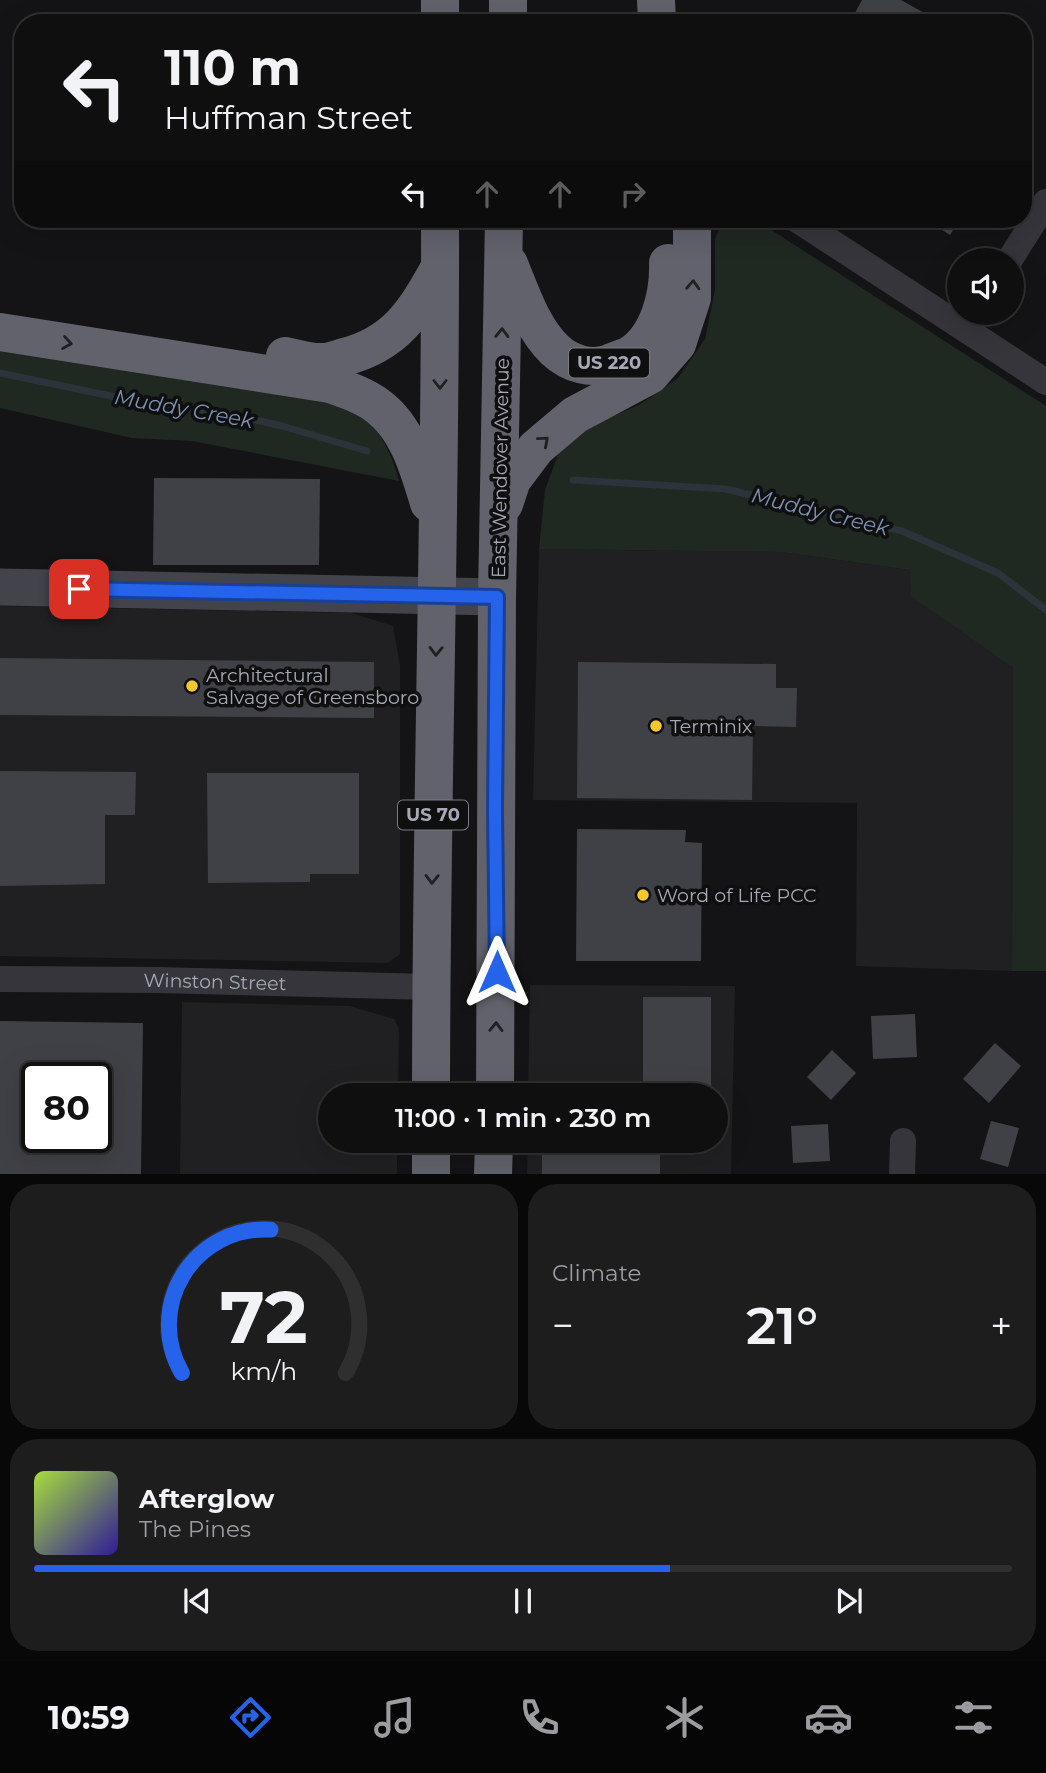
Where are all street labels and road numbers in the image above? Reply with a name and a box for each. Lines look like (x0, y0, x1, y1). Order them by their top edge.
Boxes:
road number: US 220 (569, 348, 649, 377)
street label: East Wendover Avenue (487, 358, 514, 578)
road number: US 70 (398, 800, 468, 830)
street label: Winston Street (144, 969, 287, 995)

